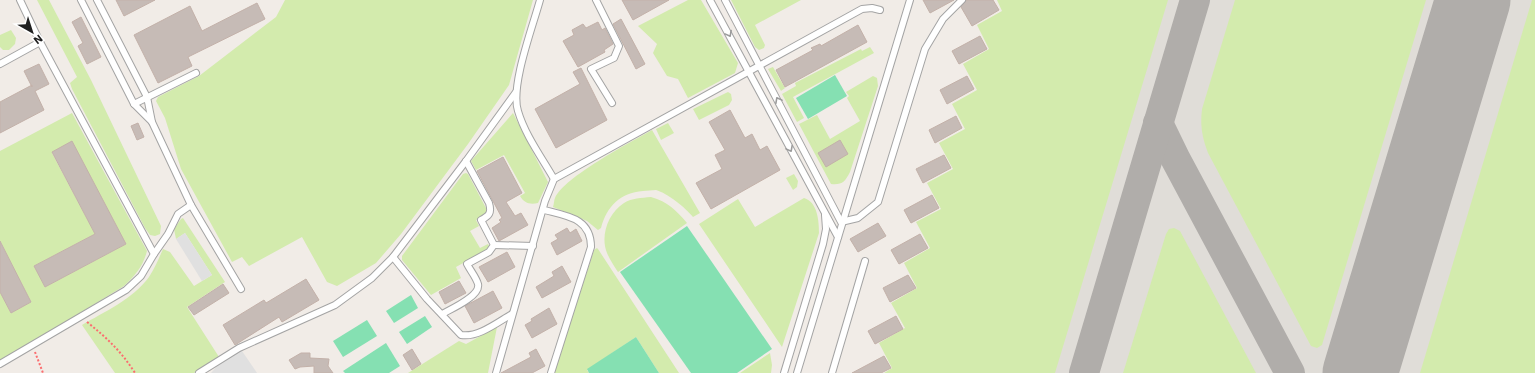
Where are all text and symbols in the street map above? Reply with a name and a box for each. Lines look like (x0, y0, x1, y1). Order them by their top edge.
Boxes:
north arrow (12, 12, 52, 52)
one-way arrow (724, 30, 732, 38)
text: N (31, 32, 45, 47)
one-way arrow (776, 97, 783, 105)
one-way arrow (786, 145, 793, 152)

